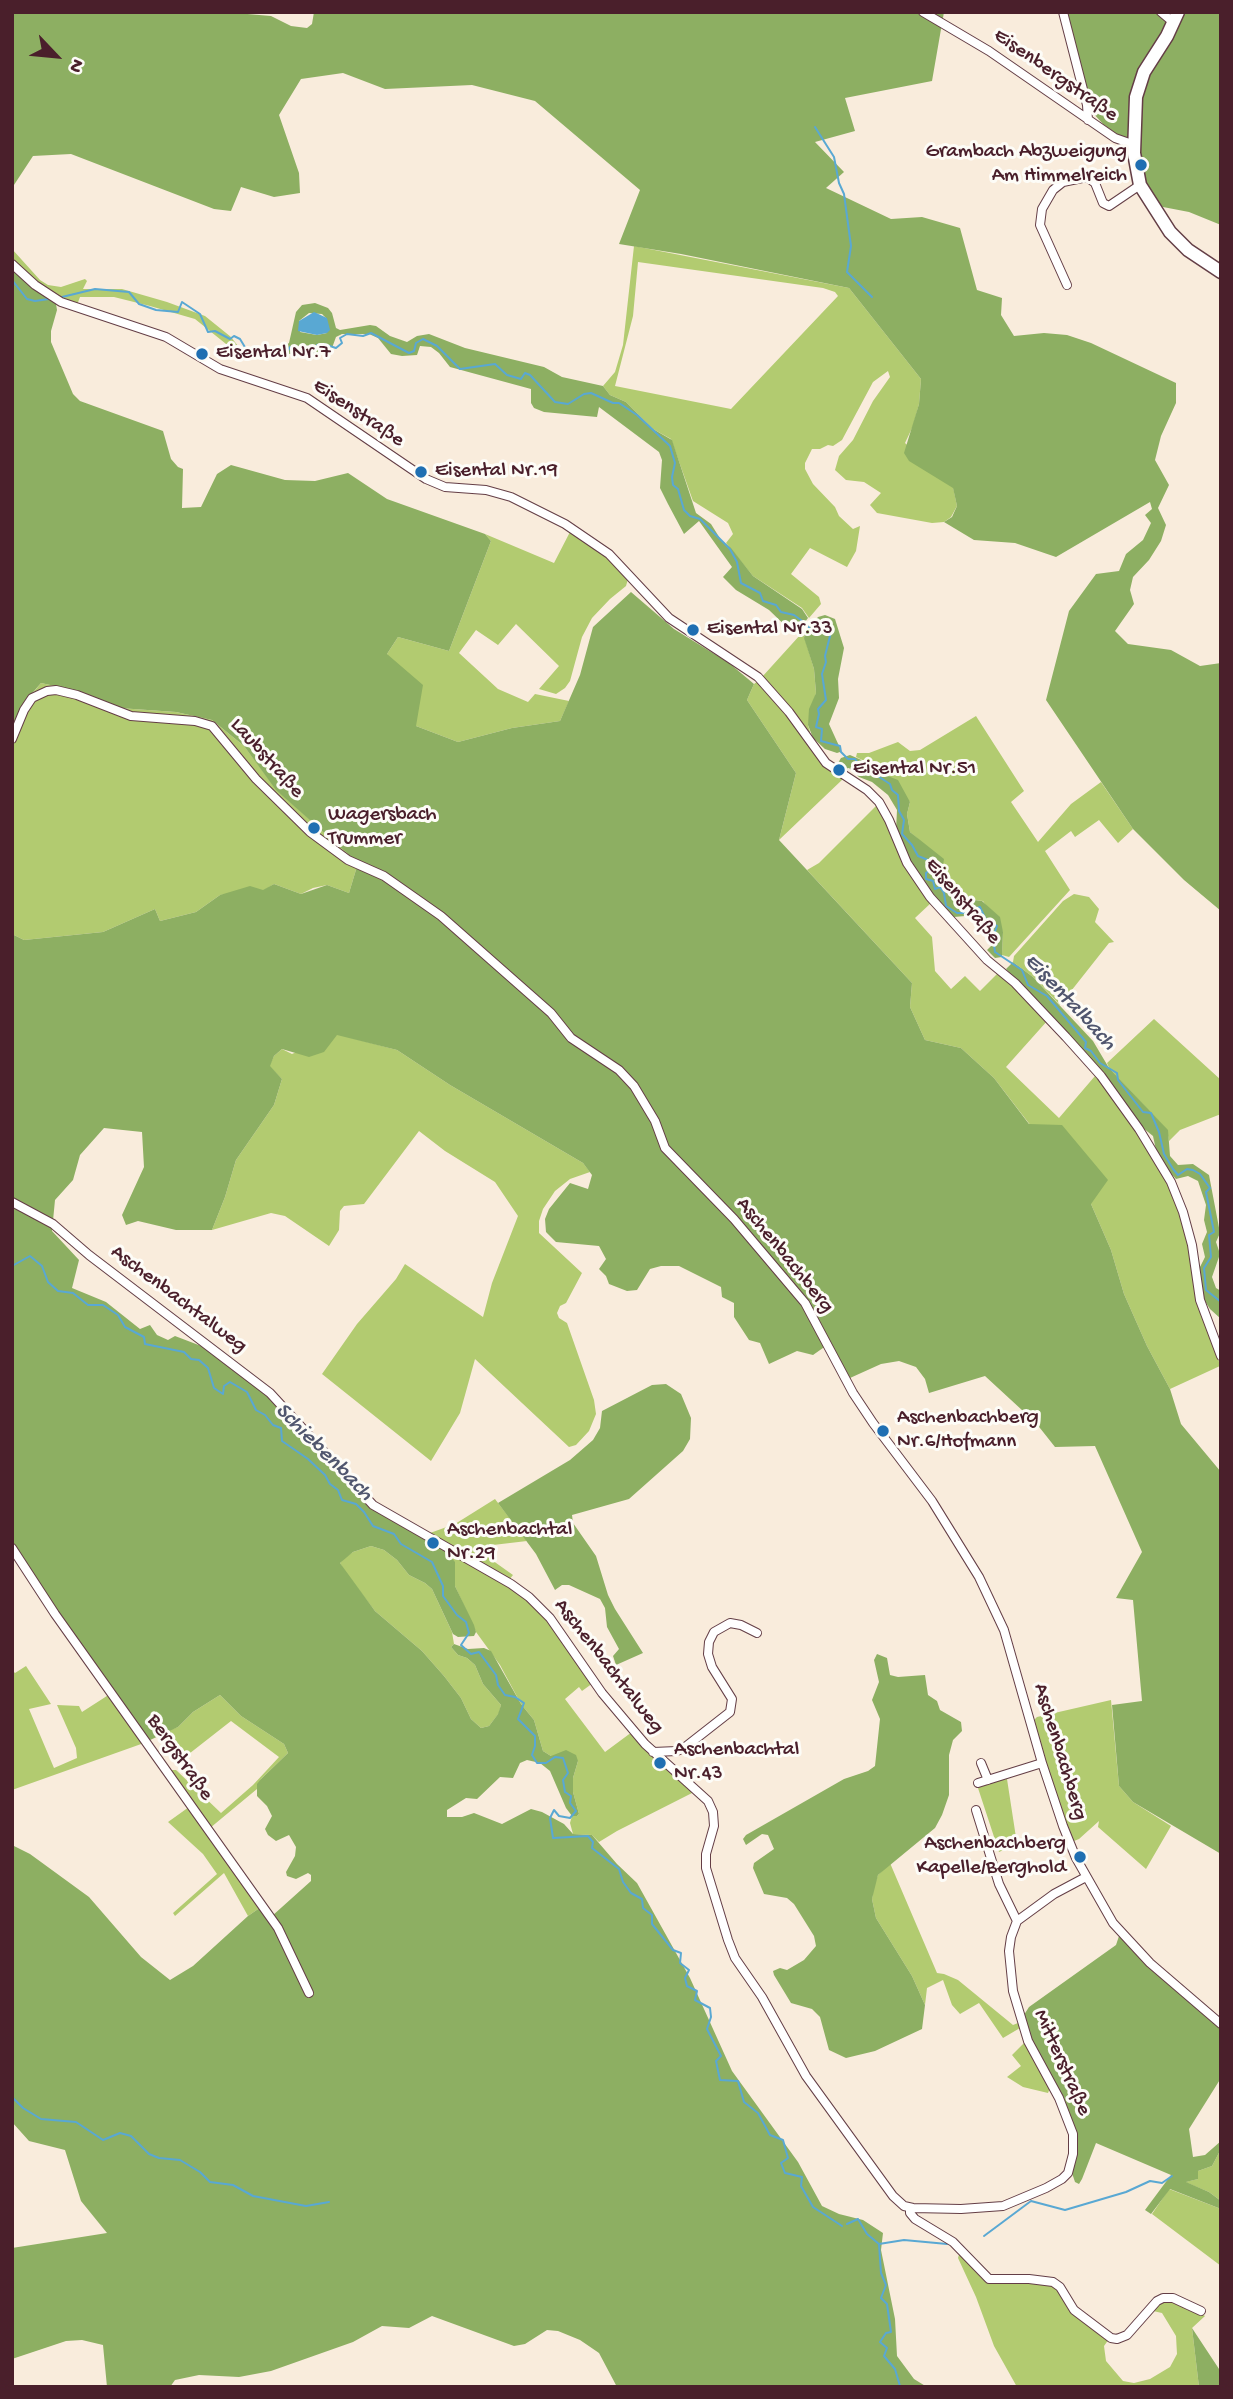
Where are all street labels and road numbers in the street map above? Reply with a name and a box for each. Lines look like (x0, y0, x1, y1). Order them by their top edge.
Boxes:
street label: Eisenbergstraße (988, 24, 1122, 128)
street label: Eisenstraße (307, 374, 409, 454)
street label: Laubstraße (223, 714, 309, 804)
street label: Eisenstraße (919, 854, 1005, 950)
street label: Aschenbachberg (730, 1193, 838, 1319)
street label: Aschenbachtalweg (105, 1240, 251, 1360)
street label: Aschenbachtalweg (547, 1594, 669, 1740)
street label: Aschenbachberg (1026, 1681, 1092, 1823)
street label: Bergstraße (140, 1710, 218, 1806)
street label: Mitterstraße (1026, 2006, 1096, 2120)

